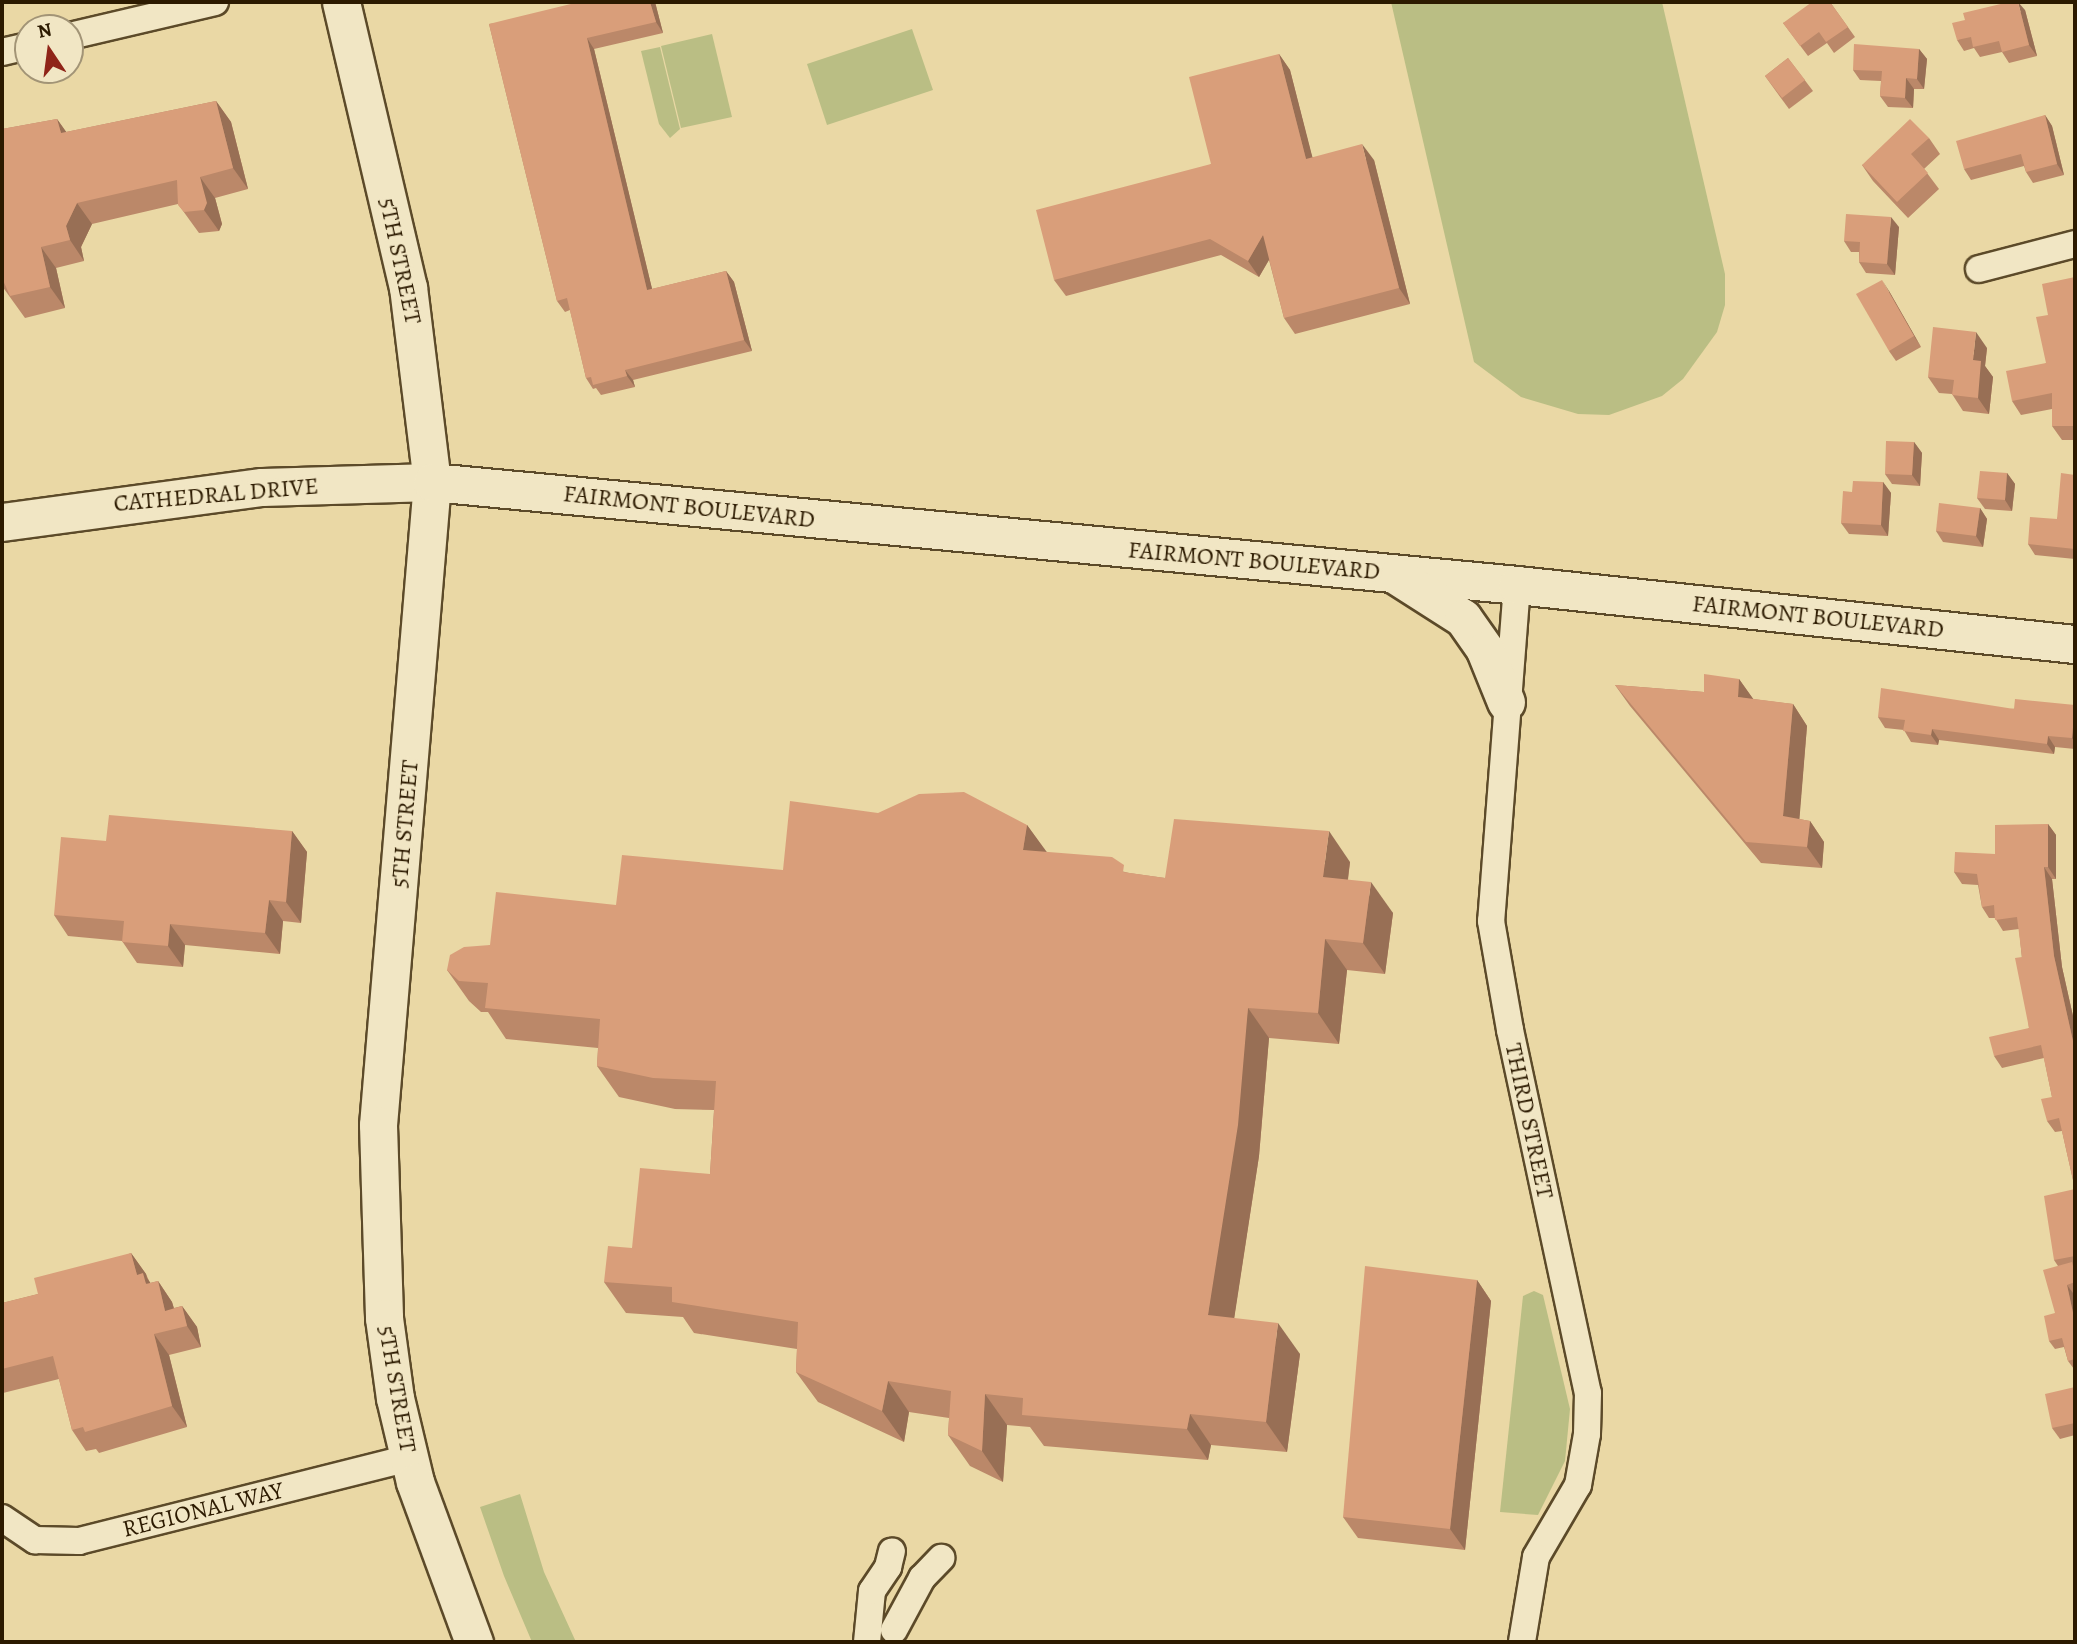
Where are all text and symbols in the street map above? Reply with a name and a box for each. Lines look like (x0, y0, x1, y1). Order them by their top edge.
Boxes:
north arrow (14, 14, 84, 84)
text: N (35, 16, 54, 45)
street label: 5TH STREET (373, 195, 427, 327)
street label: CATHEDRAL DRIVE (112, 472, 320, 518)
street label: FAIRMONT BOULEVARD (562, 479, 816, 535)
street label: FAIRMONT BOULEVARD (1127, 536, 1381, 586)
street label: FAIRMONT BOULEVARD (1691, 589, 1945, 645)
street label: 5TH STREET (385, 759, 425, 889)
street label: THIRD STREET (1498, 1041, 1560, 1201)
street label: 5TH STREET (372, 1323, 422, 1455)
street label: REGIONAL WAY (120, 1476, 286, 1544)

